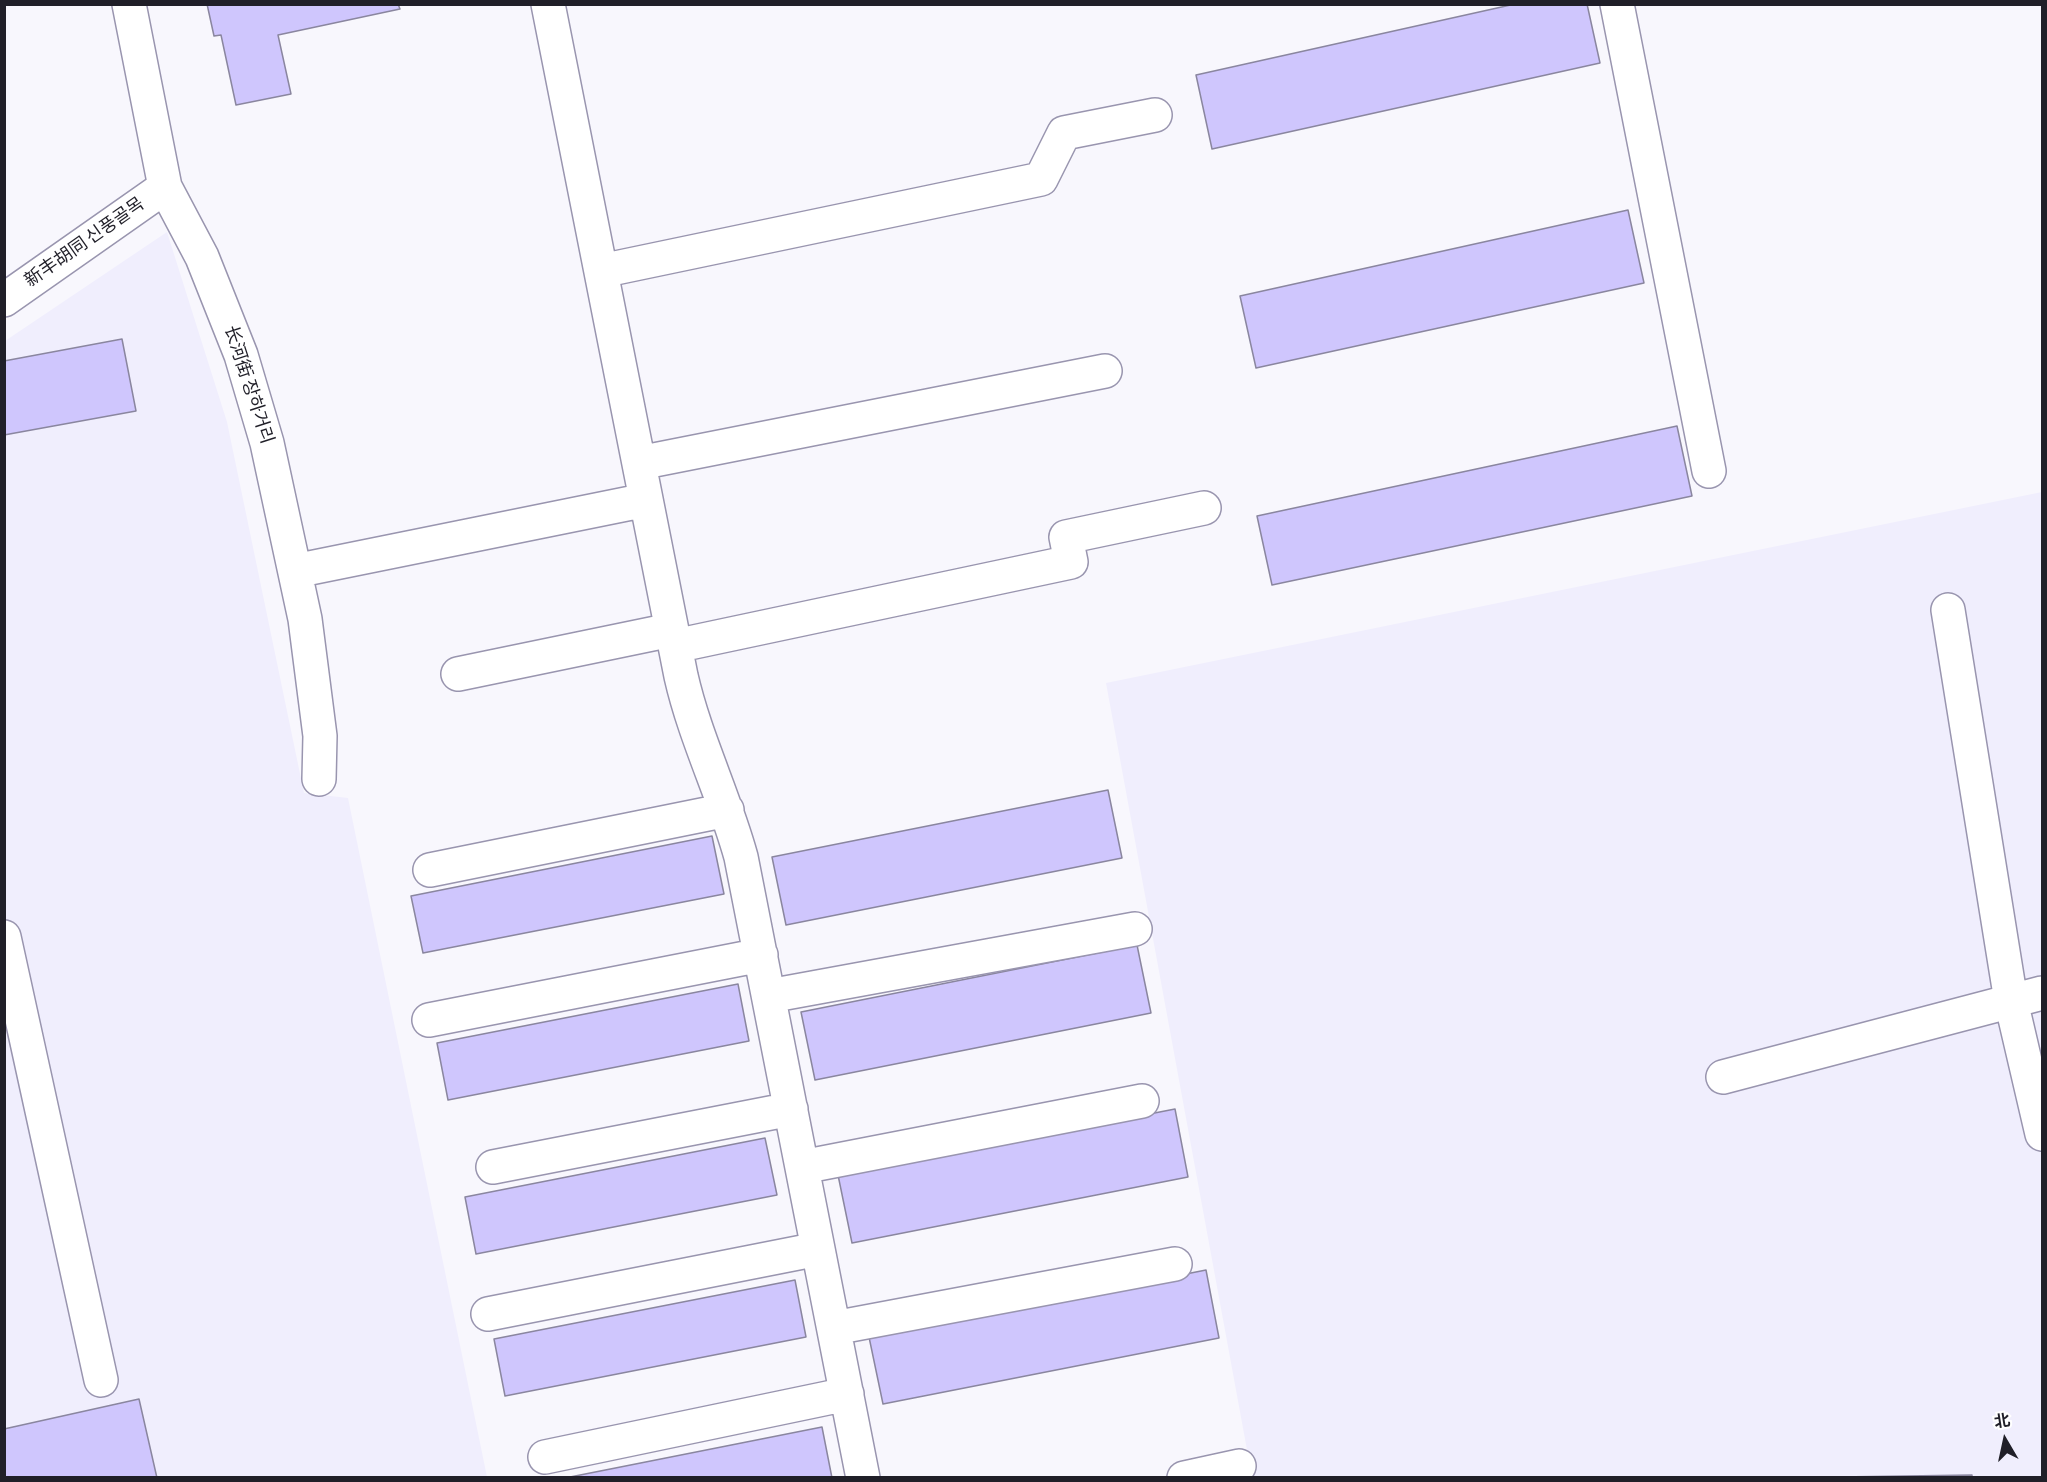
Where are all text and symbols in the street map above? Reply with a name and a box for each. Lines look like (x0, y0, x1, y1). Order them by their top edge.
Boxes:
street label: 新丰胡同 신풍골목 (21, 194, 149, 292)
street label: 长河街 장하거리 (219, 323, 277, 447)
north arrow (1975, 1410, 2035, 1470)
text: 北 (1993, 1411, 2011, 1432)

